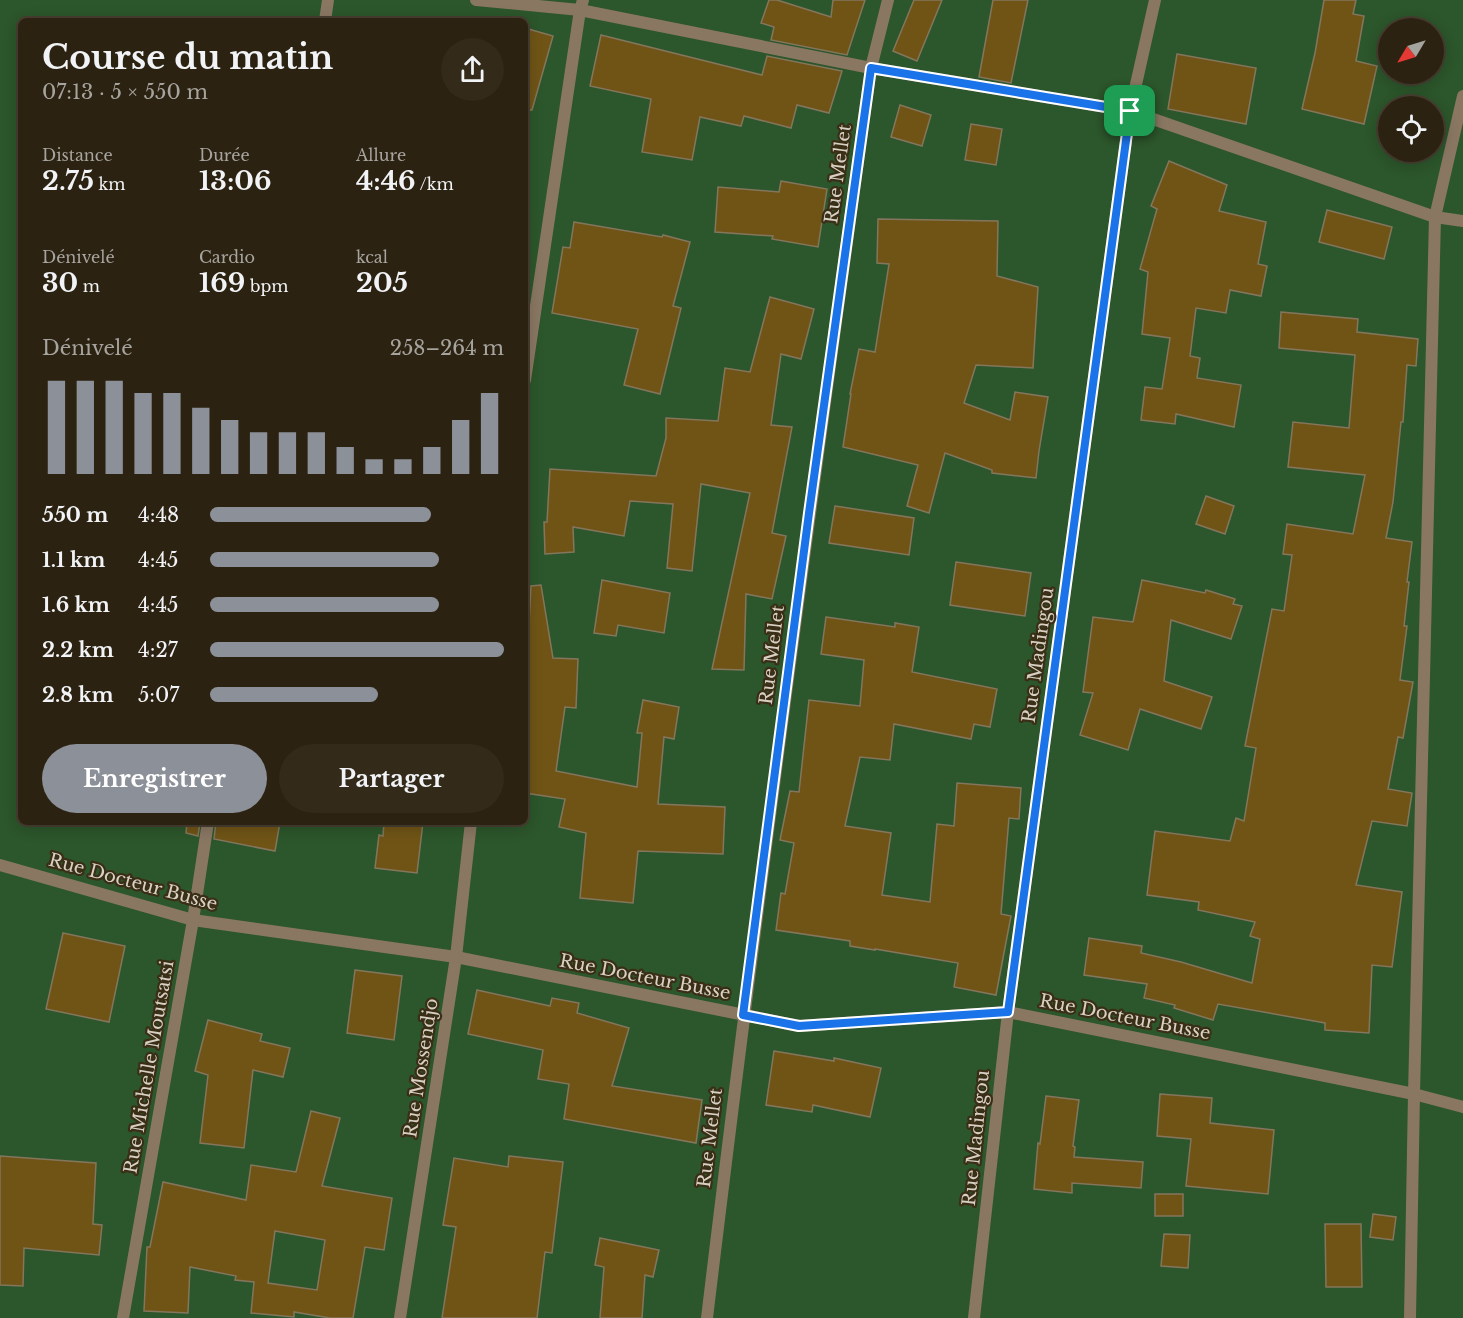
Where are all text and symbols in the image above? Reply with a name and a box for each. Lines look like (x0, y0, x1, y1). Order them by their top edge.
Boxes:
north arrow (1378, 18, 1444, 84)
map controls (1378, 18, 1444, 162)
text: Course du matin (42, 37, 333, 78)
button: share (441, 38, 504, 101)
text: 07:13 · 5 × 550 m (42, 80, 208, 104)
pin (1104, 85, 1155, 136)
icon: arrive (1113, 94, 1146, 127)
button: locate (1378, 96, 1444, 162)
street label: Rue Mellet (820, 123, 856, 225)
text: Distance (42, 145, 113, 165)
text: Durée (199, 145, 250, 165)
text: Allure (356, 145, 406, 165)
text: 2.75 (42, 165, 94, 197)
text: 13:06 (199, 165, 271, 197)
text: 4:46 (356, 165, 415, 197)
text: km (94, 174, 126, 194)
text: /km (415, 174, 454, 194)
text: Dénivelé (42, 247, 115, 267)
text: Cardio (199, 247, 255, 267)
text: kcal (356, 247, 388, 267)
text: 30 (42, 267, 78, 299)
text: 169 (199, 267, 245, 299)
text: 205 (356, 267, 408, 299)
text: m (78, 276, 100, 296)
text: bpm (245, 276, 288, 296)
text: Dénivelé (42, 336, 133, 360)
text: 258–264 m (390, 336, 504, 360)
text: 550 m (42, 503, 108, 527)
text: 4:48 (138, 503, 179, 527)
text: 1.1 km (42, 548, 105, 572)
text: 4:45 (138, 548, 178, 572)
street label: Rue Madingou (1018, 586, 1058, 724)
text: 1.6 km (42, 593, 110, 617)
text: 4:45 (138, 593, 178, 617)
street label: Rue Mellet (755, 604, 789, 706)
text: 2.2 km (42, 638, 114, 662)
text: 4:27 (138, 638, 178, 662)
text: 2.8 km (42, 683, 114, 707)
text: 5:07 (138, 683, 179, 707)
button: Enregistrer (42, 744, 267, 813)
button: Partager (279, 744, 504, 813)
street label: Rue Docteur Busse (46, 849, 220, 915)
street label: Rue Docteur Busse (558, 950, 732, 1004)
street label: Rue Michelle Moutsatsi (119, 959, 179, 1175)
street label: Rue Docteur Busse (1038, 990, 1212, 1044)
street label: Rue Mossendjo (399, 997, 443, 1139)
street label: Rue Madingou (958, 1069, 994, 1207)
street label: Rue Mellet (693, 1087, 727, 1189)

